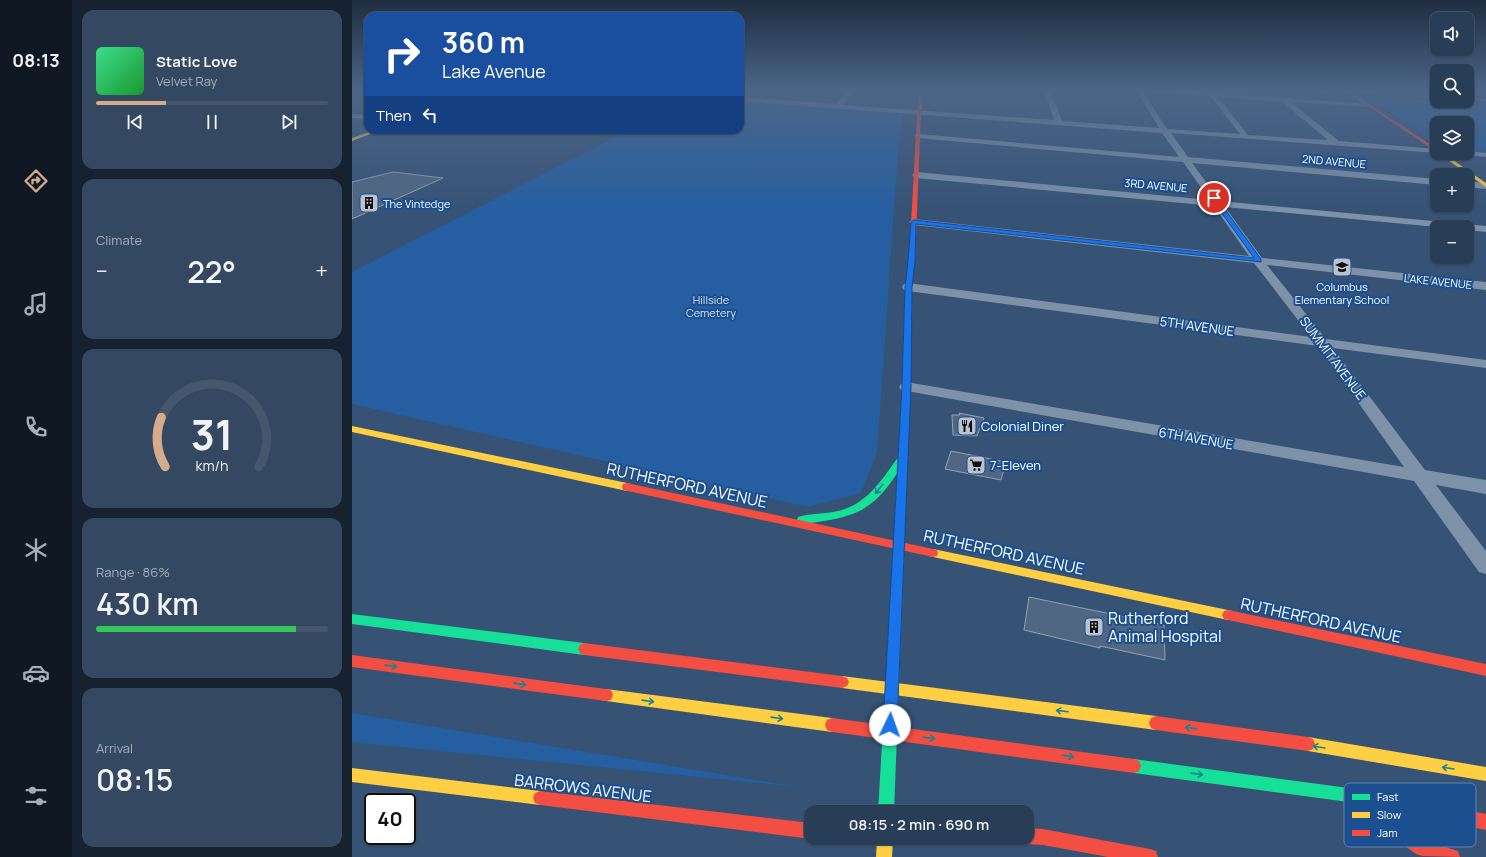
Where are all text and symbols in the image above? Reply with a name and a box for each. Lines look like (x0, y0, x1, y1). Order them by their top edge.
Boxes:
map controls (1430, 12, 1474, 264)
button: sound (1430, 12, 1474, 56)
text: 360 m (442, 23, 525, 61)
icon: right (376, 28, 428, 80)
text: 08:13 (12, 48, 60, 72)
text: Static Love (156, 51, 237, 72)
text: Lake Avenue (442, 59, 546, 83)
button: search (1430, 64, 1474, 108)
text: Velvet Ray (156, 72, 217, 90)
icon: left (419, 104, 441, 126)
text: Then (376, 105, 411, 126)
icon: previous (124, 111, 146, 133)
icon: pause (201, 111, 223, 133)
icon: next (278, 111, 300, 133)
button: layers (1430, 116, 1474, 160)
street label: 2ND AVENUE (1301, 151, 1367, 171)
icon: directions (22, 167, 50, 195)
button: + (1430, 168, 1474, 212)
street label: 3RD AVENUE (1124, 175, 1188, 195)
pin (1197, 181, 1231, 215)
icon: arrive (1203, 187, 1225, 209)
building icon: The Vintedge (358, 192, 380, 214)
place label: The Vintedge (383, 196, 451, 211)
button: − (1430, 220, 1474, 264)
text: Climate (96, 231, 142, 249)
text: 22° (187, 251, 236, 292)
text: − (96, 256, 108, 286)
text: + (315, 256, 328, 286)
school or university icon: Columbus Elementary School (1331, 256, 1353, 278)
street label: LAKE AVENUE (1403, 270, 1473, 292)
place label: Columbus Elementary School (1295, 279, 1389, 307)
icon: music (22, 290, 50, 318)
park label: Hillside Cemetery (686, 292, 736, 320)
street label: 5TH AVENUE (1159, 312, 1235, 340)
street label: SUMMIT AVENUE (1296, 313, 1370, 403)
text: 31 (191, 405, 233, 461)
icon: phone (22, 413, 50, 441)
restaurant icon: Colonial Diner (956, 415, 978, 437)
place label: Colonial Diner (981, 417, 1064, 435)
street label: 6TH AVENUE (1157, 423, 1235, 453)
supermarket icon: 7-Eleven (965, 454, 987, 476)
text: km/h (195, 455, 229, 474)
place label: 7-Eleven (990, 456, 1041, 474)
street label: RUTHERFORD AVENUE (605, 457, 769, 513)
one-way arrow (875, 483, 883, 494)
street label: RUTHERFORD AVENUE (922, 524, 1086, 580)
icon: climate (22, 536, 50, 564)
text: Range · 86% (96, 563, 170, 581)
text: 430 km (96, 583, 199, 624)
street label: RUTHERFORD AVENUE (1239, 592, 1403, 648)
place label: Rutherford Animal Hospital (1108, 607, 1222, 647)
building icon: Rutherford Animal Hospital (1083, 616, 1105, 638)
icon: car (22, 659, 50, 687)
one-way arrow (384, 662, 397, 670)
one-way arrow (513, 680, 526, 687)
one-way arrow (641, 697, 654, 705)
position arrow (869, 704, 911, 746)
one-way arrow (1056, 707, 1069, 715)
one-way arrow (770, 714, 783, 722)
one-way arrow (1184, 724, 1197, 732)
one-way arrow (922, 734, 935, 742)
text: Arrival (96, 739, 133, 757)
one-way arrow (1313, 742, 1326, 750)
one-way arrow (1061, 752, 1074, 760)
text: 08:15 (96, 759, 173, 800)
one-way arrow (1441, 763, 1454, 771)
street label: BARROWS AVENUE (513, 769, 653, 807)
one-way arrow (1190, 770, 1203, 778)
icon: filters (22, 782, 50, 810)
legend (1344, 783, 1476, 847)
text: Fast (1377, 789, 1399, 804)
speed limit sign: 40 (364, 793, 416, 845)
text: Slow (1377, 807, 1402, 822)
text: 08:15 · 2 min · 690 m (849, 814, 989, 835)
text: Jam (1377, 825, 1398, 840)

